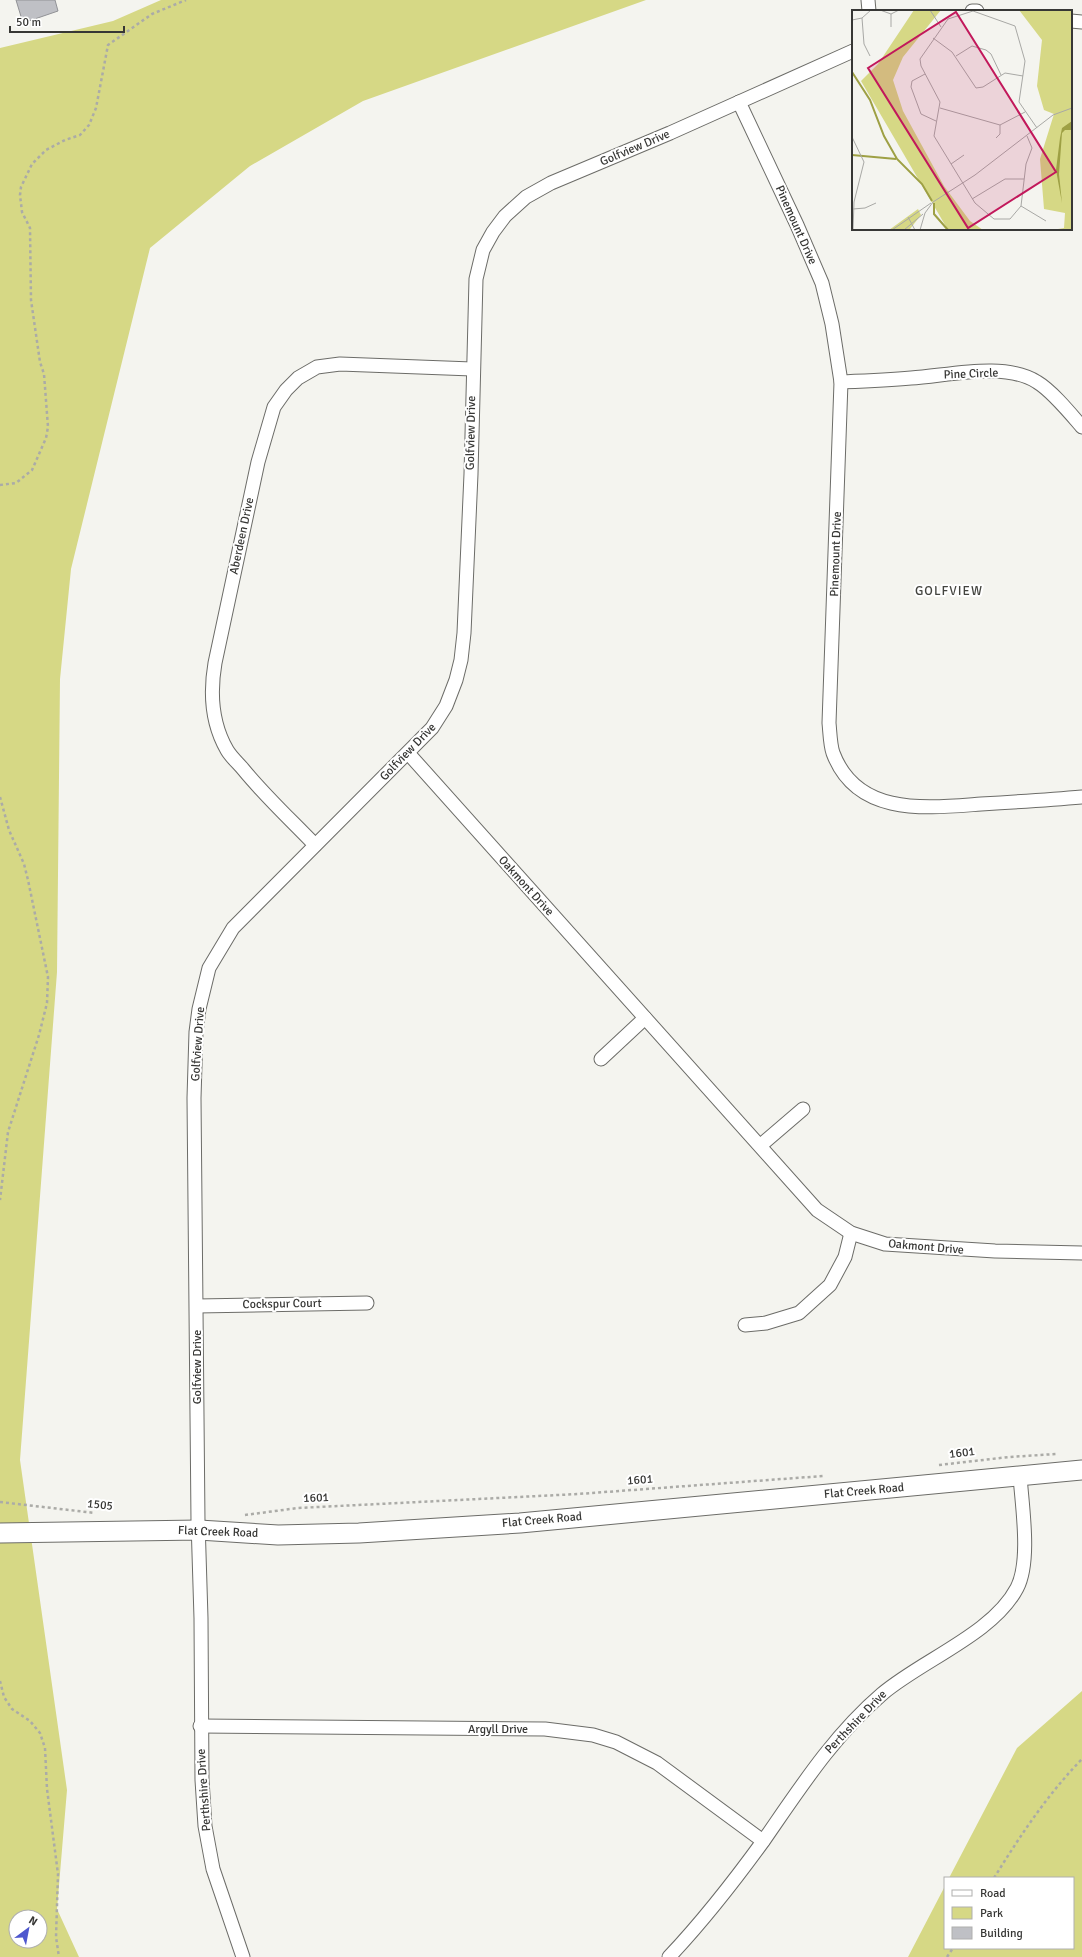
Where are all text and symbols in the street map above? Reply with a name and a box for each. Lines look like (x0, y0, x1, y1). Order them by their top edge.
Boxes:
scale bar (10, 8, 124, 34)
inset map (852, 10, 1072, 230)
text: 50 m (16, 15, 41, 30)
street label: Golfview Drive (598, 127, 672, 169)
street label: Pinemount Drive (772, 183, 820, 267)
street label: Pine Circle (943, 366, 999, 382)
street label: Golfview Drive (463, 396, 479, 470)
street label: Aberdeen Drive (227, 496, 257, 576)
street label: Pinemount Drive (827, 511, 845, 597)
district label: GOLFVIEW (915, 583, 983, 599)
street label: Golfview Drive (377, 720, 439, 784)
street label: Oakmont Drive (495, 853, 557, 919)
street label: Golfview Drive (188, 1006, 208, 1082)
street label: Oakmont Drive (888, 1236, 964, 1258)
street label: Cockspur Court (242, 1296, 322, 1312)
street label: Golfview Drive (190, 1330, 205, 1404)
street label: 1601 (948, 1444, 976, 1462)
street label: 1601 (627, 1472, 653, 1488)
street label: Flat Creek Road (823, 1480, 905, 1502)
street label: 1601 (303, 1490, 329, 1506)
street label: 1505 (86, 1496, 114, 1514)
street label: Flat Creek Road (501, 1509, 583, 1531)
street label: Flat Creek Road (178, 1523, 258, 1541)
street label: Perthshire Drive (822, 1687, 890, 1757)
street label: Argyll Drive (468, 1722, 528, 1737)
street label: Perthshire Drive (194, 1748, 214, 1832)
legend (944, 1877, 1074, 1949)
text: Road (980, 1886, 1006, 1901)
text: Park (980, 1906, 1003, 1921)
north arrow (8, 1909, 48, 1949)
text: N (26, 1913, 40, 1928)
text: Building (980, 1926, 1023, 1941)

